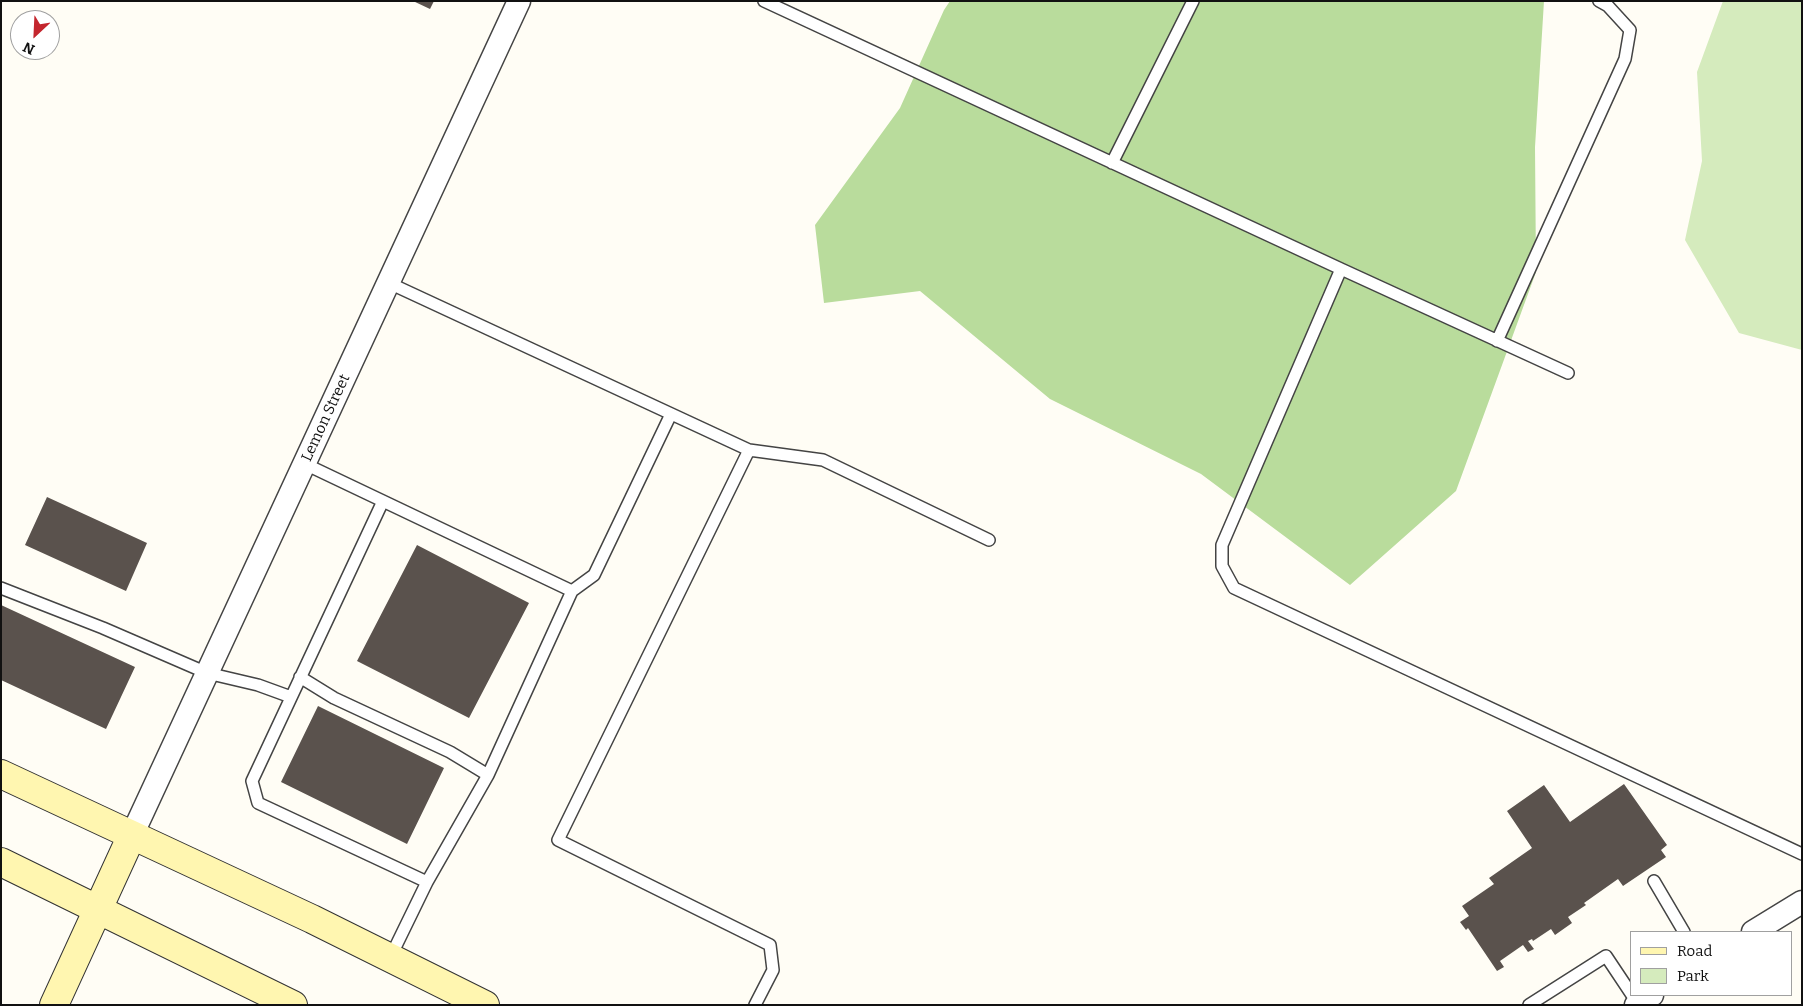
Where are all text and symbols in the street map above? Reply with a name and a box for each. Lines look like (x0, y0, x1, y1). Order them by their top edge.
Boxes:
north arrow (10, 10, 60, 60)
text: N (20, 38, 37, 58)
street label: Lemon Street (298, 372, 354, 464)
legend (1630, 931, 1793, 996)
text: Road (1677, 942, 1712, 960)
text: Park (1677, 967, 1709, 985)

